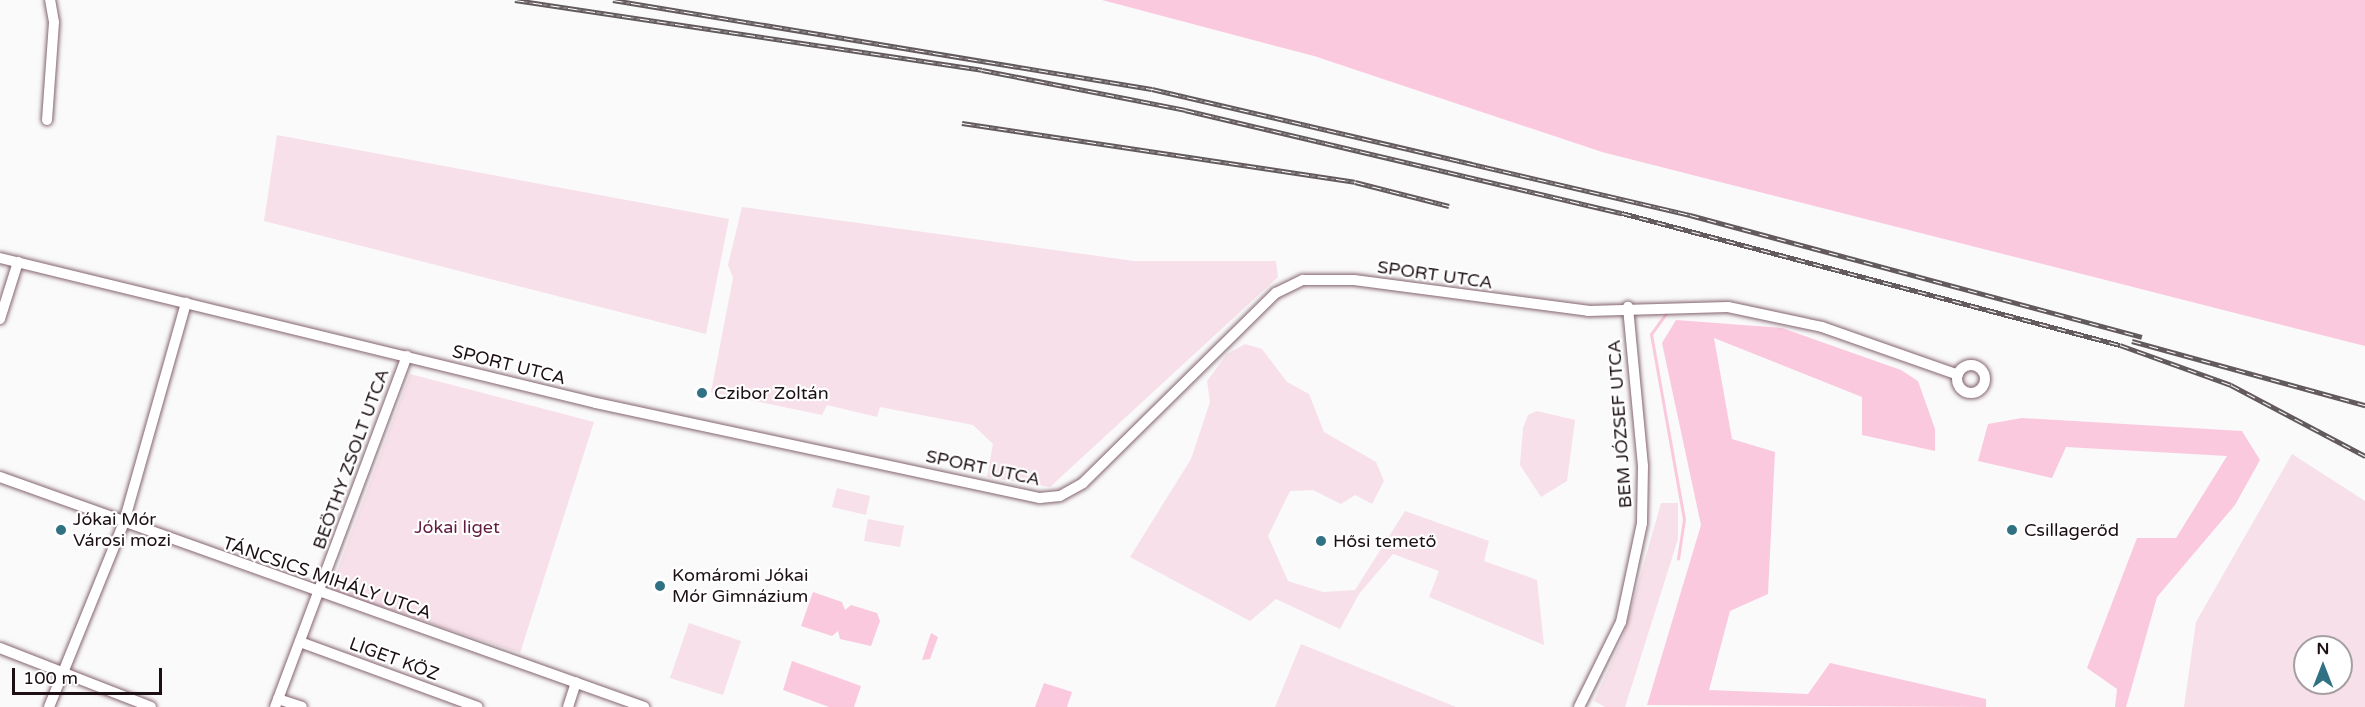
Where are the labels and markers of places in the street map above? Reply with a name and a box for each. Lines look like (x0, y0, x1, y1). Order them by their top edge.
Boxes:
place label: Czibor Zoltán (714, 382, 829, 404)
marker: Czibor Zoltán (695, 386, 709, 400)
place label: Jókai Mór Városi mozi (73, 509, 171, 552)
place label: Csillagerőd (2024, 519, 2119, 541)
marker: Jókai Mór Városi mozi (54, 523, 68, 537)
marker: Csillagerőd (2005, 523, 2019, 537)
place label: Hősi temető (1333, 530, 1436, 552)
marker: Hősi temető (1314, 534, 1328, 548)
place label: Komáromi Jókai Mór Gimnázium (672, 565, 808, 608)
marker: Komáromi Jókai Mór Gimnázium (653, 579, 667, 593)

